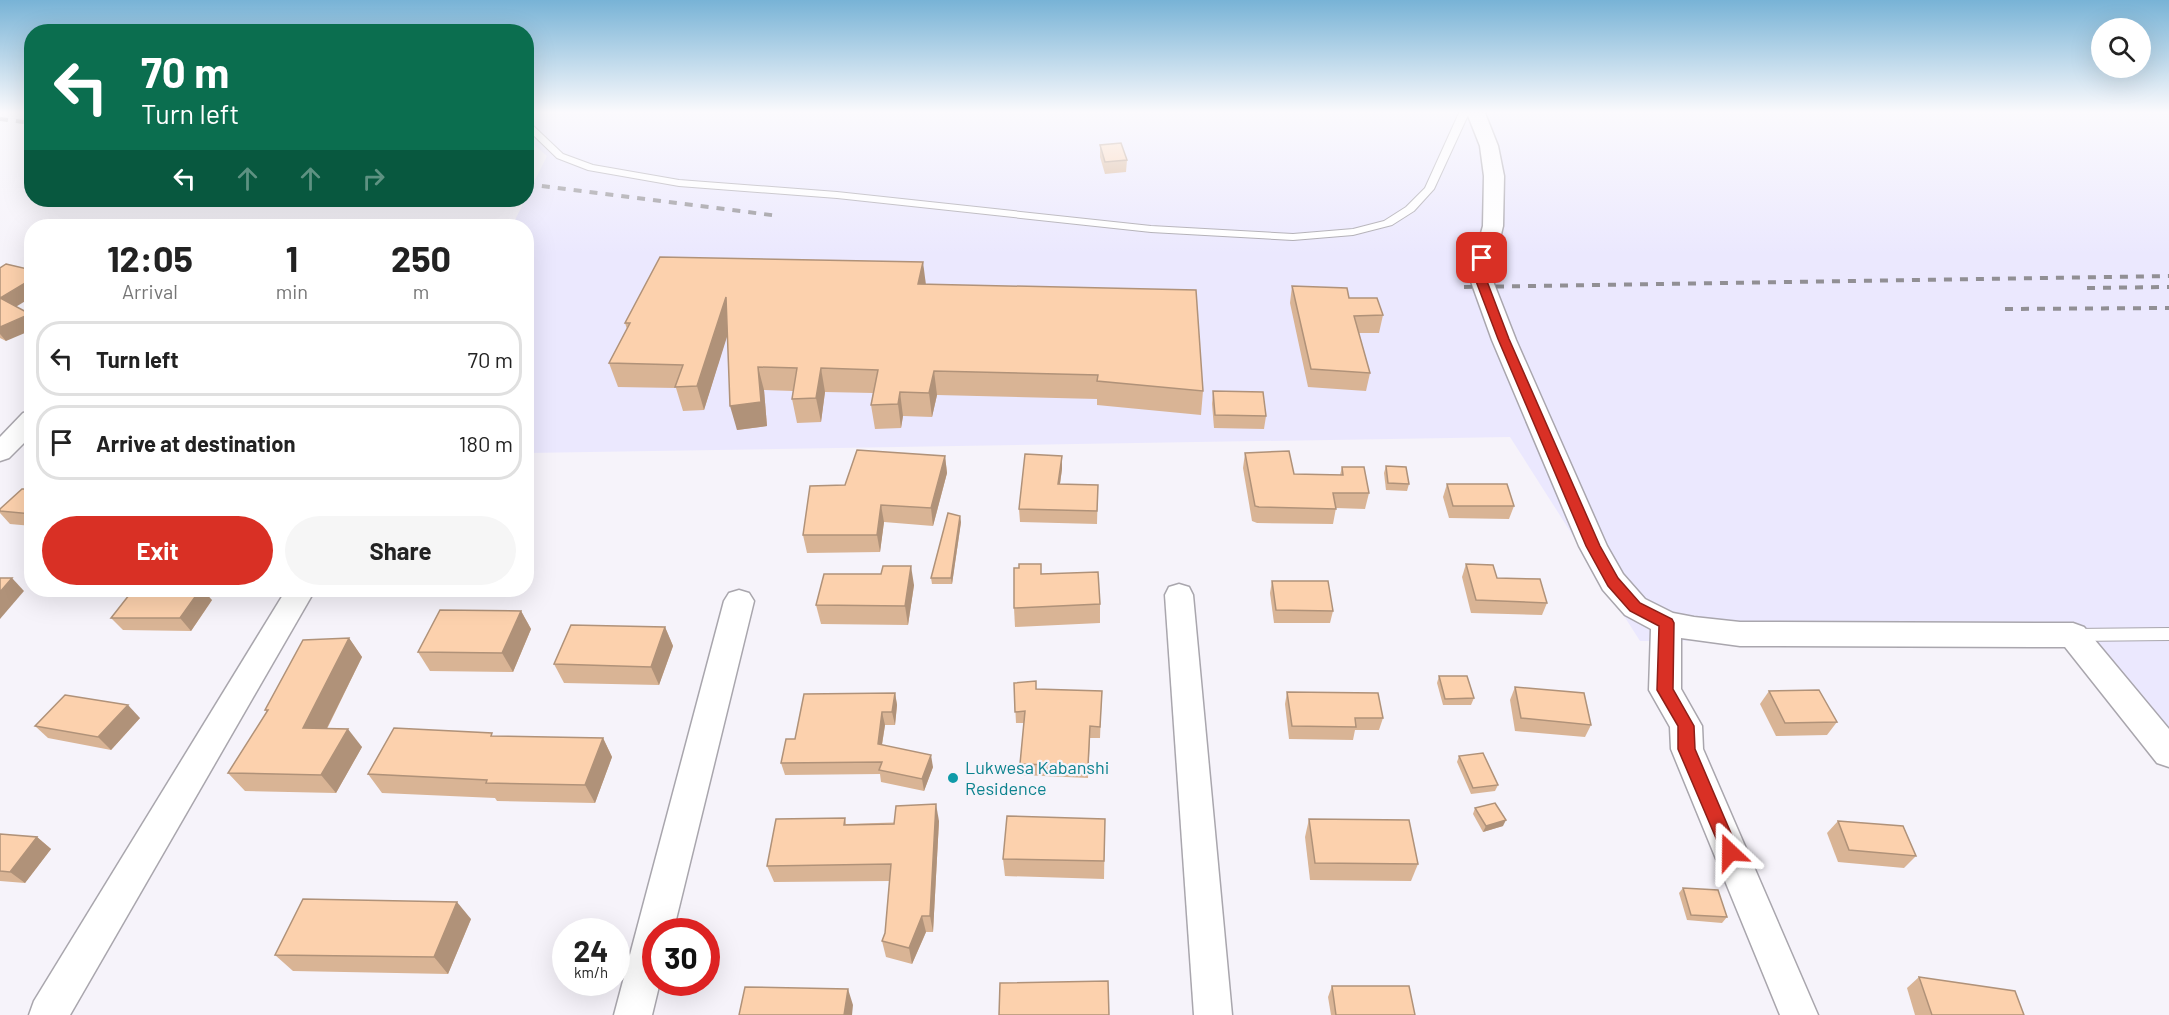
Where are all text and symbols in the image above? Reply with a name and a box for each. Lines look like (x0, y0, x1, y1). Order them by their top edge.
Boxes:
map controls (2091, 18, 2151, 78)
button: search (2091, 18, 2151, 78)
text: 70 m (141, 46, 229, 96)
icon: left (42, 48, 120, 126)
text: Turn left (141, 97, 239, 129)
icon: left (168, 162, 201, 195)
icon: ahead (231, 162, 264, 195)
icon: ahead (294, 162, 327, 195)
icon: right (357, 162, 390, 195)
pin (1456, 232, 1507, 283)
text: 12:05 (107, 236, 193, 279)
text: 1 (286, 236, 298, 279)
text: 250 (391, 236, 451, 279)
icon: arrive (1465, 241, 1498, 274)
text: Arrival (122, 279, 178, 303)
text: min (276, 279, 308, 303)
text: m (413, 279, 429, 303)
icon: left (45, 342, 78, 375)
text: Turn left (96, 346, 179, 372)
text: 70 m (468, 346, 513, 372)
icon: arrive (45, 426, 78, 459)
text: Arrive at destination (96, 430, 295, 456)
text: 180 m (459, 430, 513, 456)
button: Exit (42, 516, 273, 585)
button: Share (285, 516, 516, 585)
place label: Lukwesa Kabanshi Residence (965, 756, 1109, 799)
marker: Lukwesa Kabanshi Residence (946, 771, 960, 785)
position arrow (1698, 820, 1762, 884)
speed limit sign: 30 (642, 918, 720, 996)
text: 24 (574, 932, 608, 968)
text: km/h (574, 963, 608, 981)

